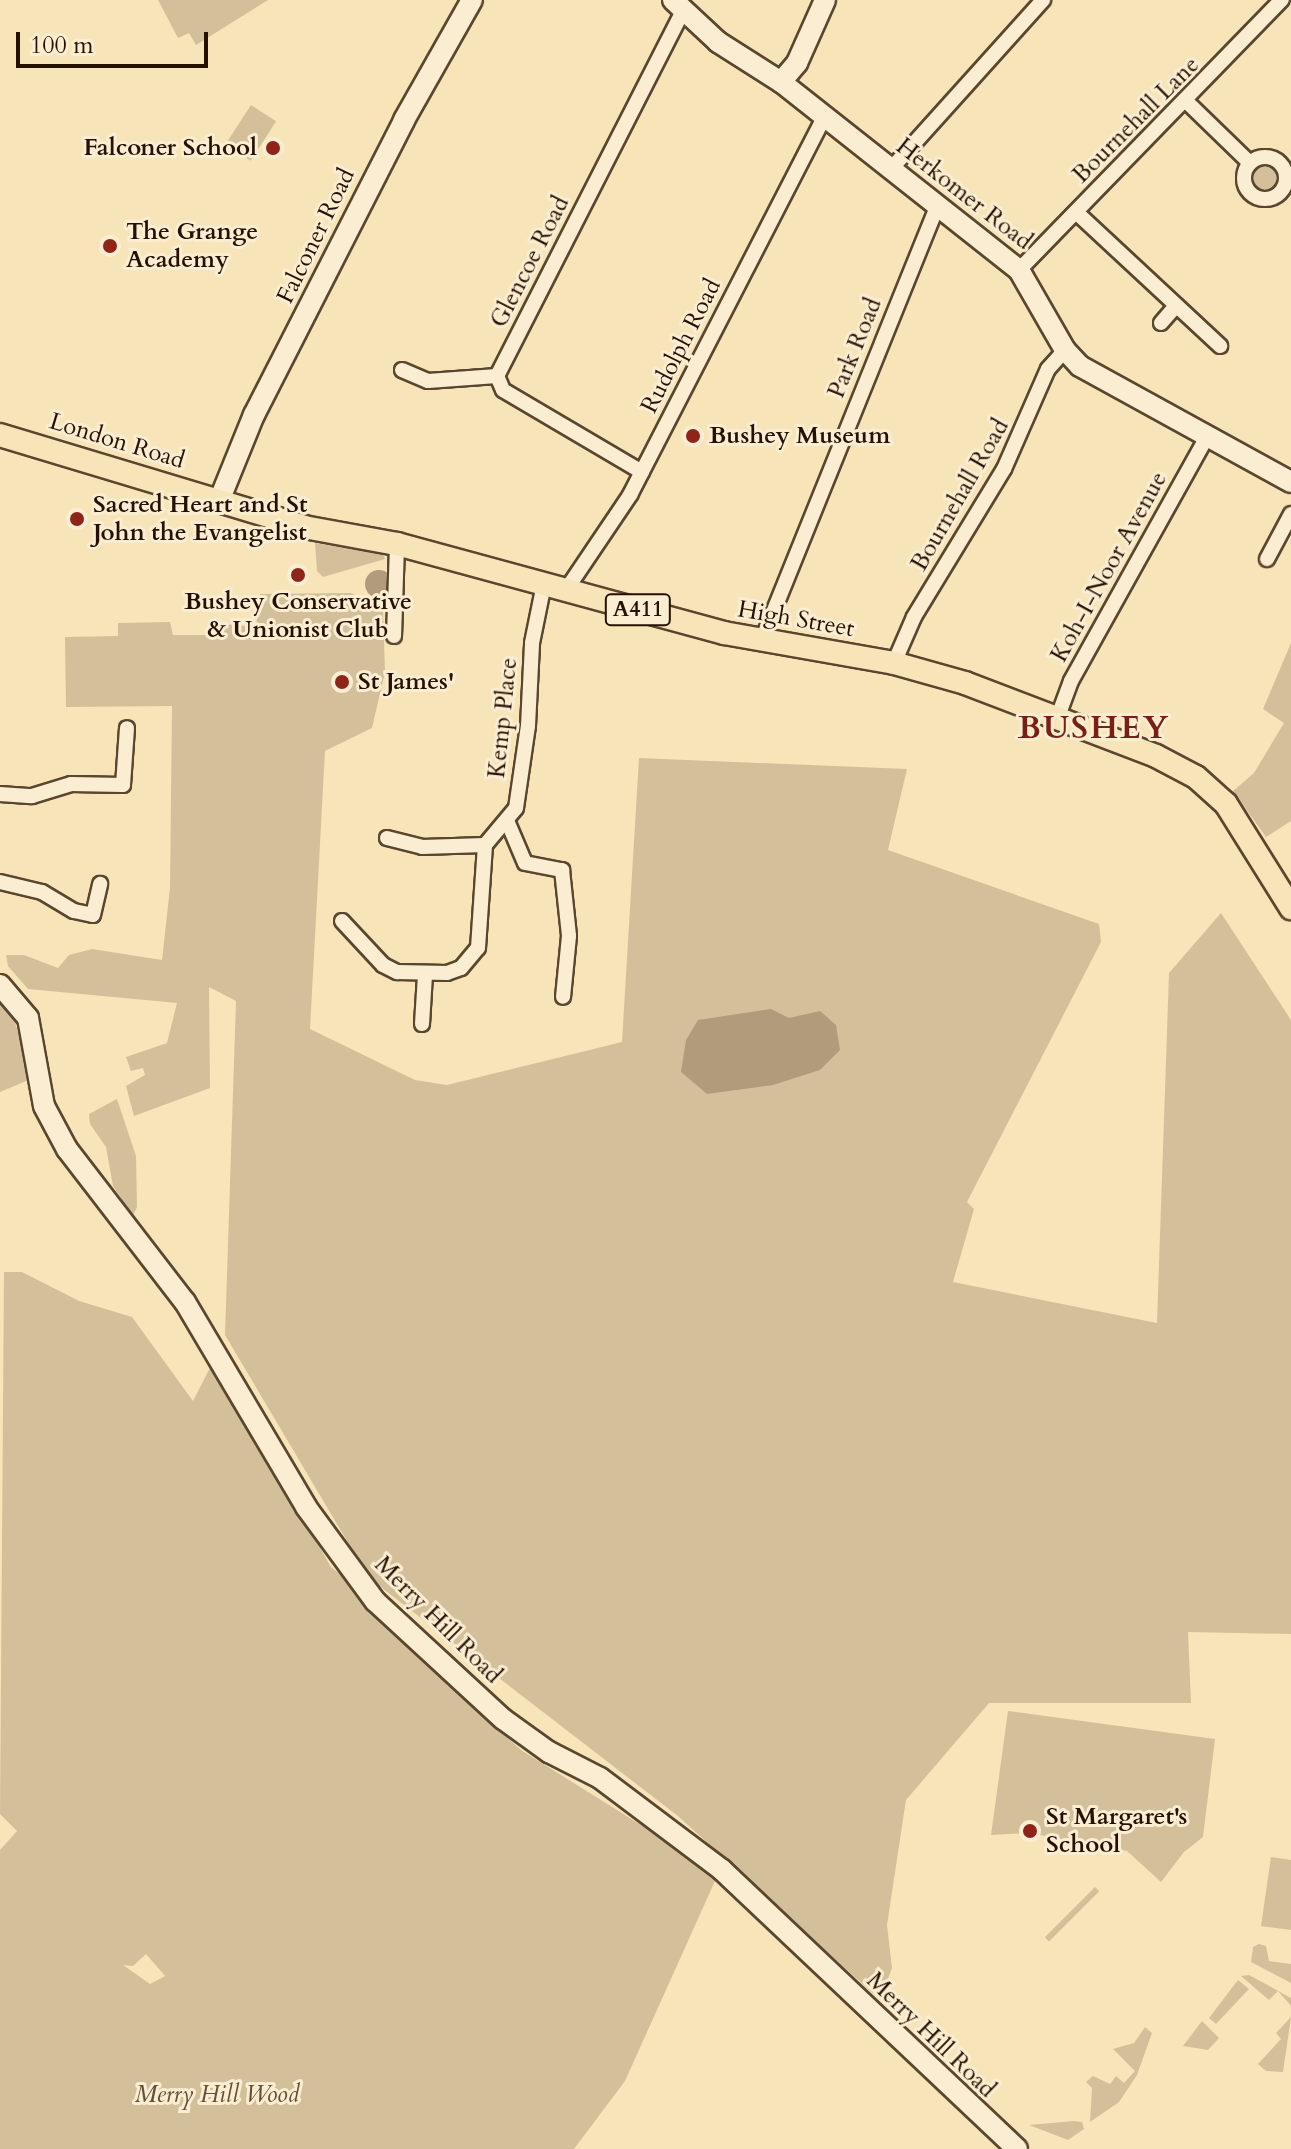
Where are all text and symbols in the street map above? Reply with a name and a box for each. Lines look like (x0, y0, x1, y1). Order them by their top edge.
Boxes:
scale bar (20, 16, 212, 66)
text: 100 m (30, 29, 94, 62)
street label: Bournehall Lane (1067, 51, 1205, 189)
street label: Herkomer Road (890, 132, 1038, 256)
place label: Falconer School (83, 134, 257, 162)
marker: Falconer School (264, 139, 282, 157)
street label: Falconer Road (271, 164, 361, 308)
street label: Glencoe Road (485, 191, 575, 333)
place label: The Grange Academy (126, 218, 258, 274)
marker: The Grange Academy (101, 237, 119, 255)
street label: Rudolph Road (635, 274, 727, 418)
street label: Park Road (822, 294, 888, 402)
street label: London Road (46, 407, 188, 475)
street label: Bournehall Road (905, 414, 1015, 576)
place label: Bushey Museum (709, 422, 890, 450)
marker: Bushey Museum (684, 427, 702, 445)
street label: Koh-I-Noor Avenue (1045, 467, 1173, 667)
place label: Sacred Heart and St John the Evangelist (93, 491, 307, 547)
marker: Sacred Heart and St John the Evangelist (68, 510, 86, 528)
marker: Bushey Conservative & Unionist Club (289, 566, 307, 584)
place label: Bushey Conservative & Unionist Club (184, 588, 412, 644)
road number: A411 (604, 592, 672, 628)
street label: High Street (736, 595, 856, 643)
street label: Kemp Place (482, 656, 524, 780)
place label: St James' (358, 668, 454, 696)
marker: St James' (333, 673, 351, 691)
district label: BUSHEY (1018, 709, 1170, 747)
street label: Merry Hill Road (368, 1550, 508, 1690)
place label: St Margaret's School (1046, 1803, 1187, 1859)
marker: St Margaret's School (1021, 1822, 1039, 1840)
street label: Merry Hill Road (860, 1966, 1002, 2104)
park label: Merry Hill Wood (135, 2081, 299, 2109)

